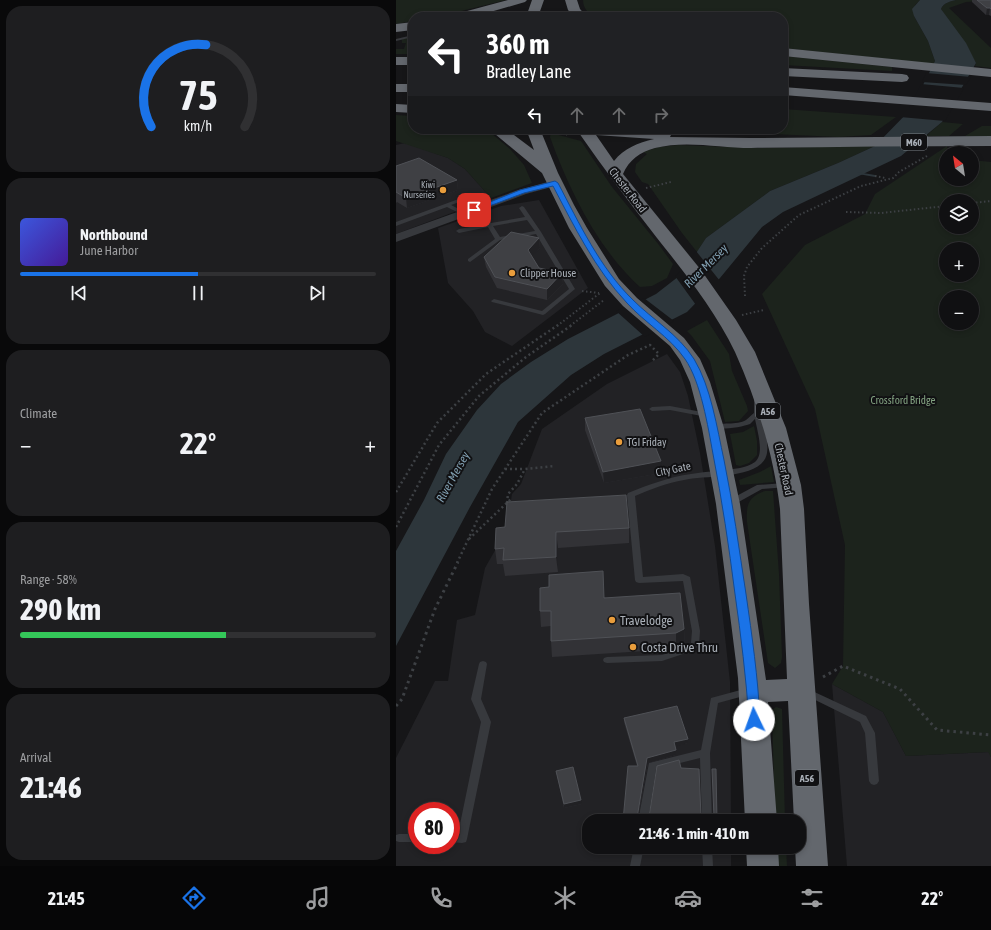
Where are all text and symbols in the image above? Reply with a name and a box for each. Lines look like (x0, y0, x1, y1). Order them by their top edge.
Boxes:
icon: left (420, 28, 472, 80)
text: 360 m (486, 28, 549, 60)
text: Bradley Lane (486, 61, 571, 82)
text: 75 (178, 71, 218, 119)
icon: left (524, 104, 546, 126)
icon: ahead (566, 104, 588, 126)
icon: ahead (608, 104, 630, 126)
icon: right (650, 104, 672, 126)
text: km/h (184, 118, 212, 134)
road number: M60 (901, 134, 927, 150)
north arrow (939, 146, 979, 186)
map controls (939, 146, 979, 330)
street label: Chester Road (607, 165, 649, 215)
place label: Kiwi Nurseries (403, 180, 435, 200)
marker: Kiwi Nurseries (438, 185, 448, 195)
pin (457, 193, 491, 227)
button: layers (939, 194, 979, 234)
icon: arrive (463, 199, 485, 221)
text: Northbound (80, 226, 148, 243)
water label: River Mersey (681, 241, 731, 291)
button: + (939, 242, 979, 282)
text: June Harbor (80, 243, 138, 258)
place label: Clipper House (520, 267, 576, 279)
marker: Clipper House (507, 268, 517, 278)
icon: previous (68, 282, 90, 304)
icon: pause (187, 282, 209, 304)
icon: next (306, 282, 328, 304)
button: − (939, 290, 979, 330)
park label: Crossford Bridge (870, 394, 936, 406)
road number: A56 (756, 403, 780, 419)
text: Climate (20, 406, 57, 421)
text: 22° (180, 426, 216, 460)
text: − (20, 431, 31, 457)
text: + (365, 431, 376, 457)
place label: TGI Friday (627, 436, 667, 448)
marker: TGI Friday (614, 437, 624, 447)
street label: Chester Road (773, 442, 795, 496)
water label: River Mersey (433, 449, 473, 505)
street label: City Gate (654, 459, 692, 479)
text: Range · 58% (20, 572, 77, 587)
text: 290 km (20, 592, 101, 626)
place label: Travelodge (620, 613, 673, 628)
marker: Travelodge (607, 615, 617, 625)
place label: Costa Drive Thru (641, 640, 718, 655)
marker: Costa Drive Thru (628, 642, 638, 652)
position arrow (733, 699, 775, 741)
text: Arrival (20, 750, 52, 765)
text: 21:46 (20, 770, 82, 804)
road number: A56 (795, 770, 819, 786)
speed limit sign: 80 (408, 802, 460, 854)
text: 21:46 · 1 min · 410 m (639, 825, 749, 842)
icon: directions (180, 884, 208, 912)
icon: music (304, 884, 332, 912)
icon: phone (427, 884, 455, 912)
icon: climate (551, 884, 579, 912)
icon: car (674, 884, 702, 912)
icon: filters (798, 884, 826, 912)
text: 21:45 (48, 888, 85, 909)
text: 22° (921, 888, 943, 909)

